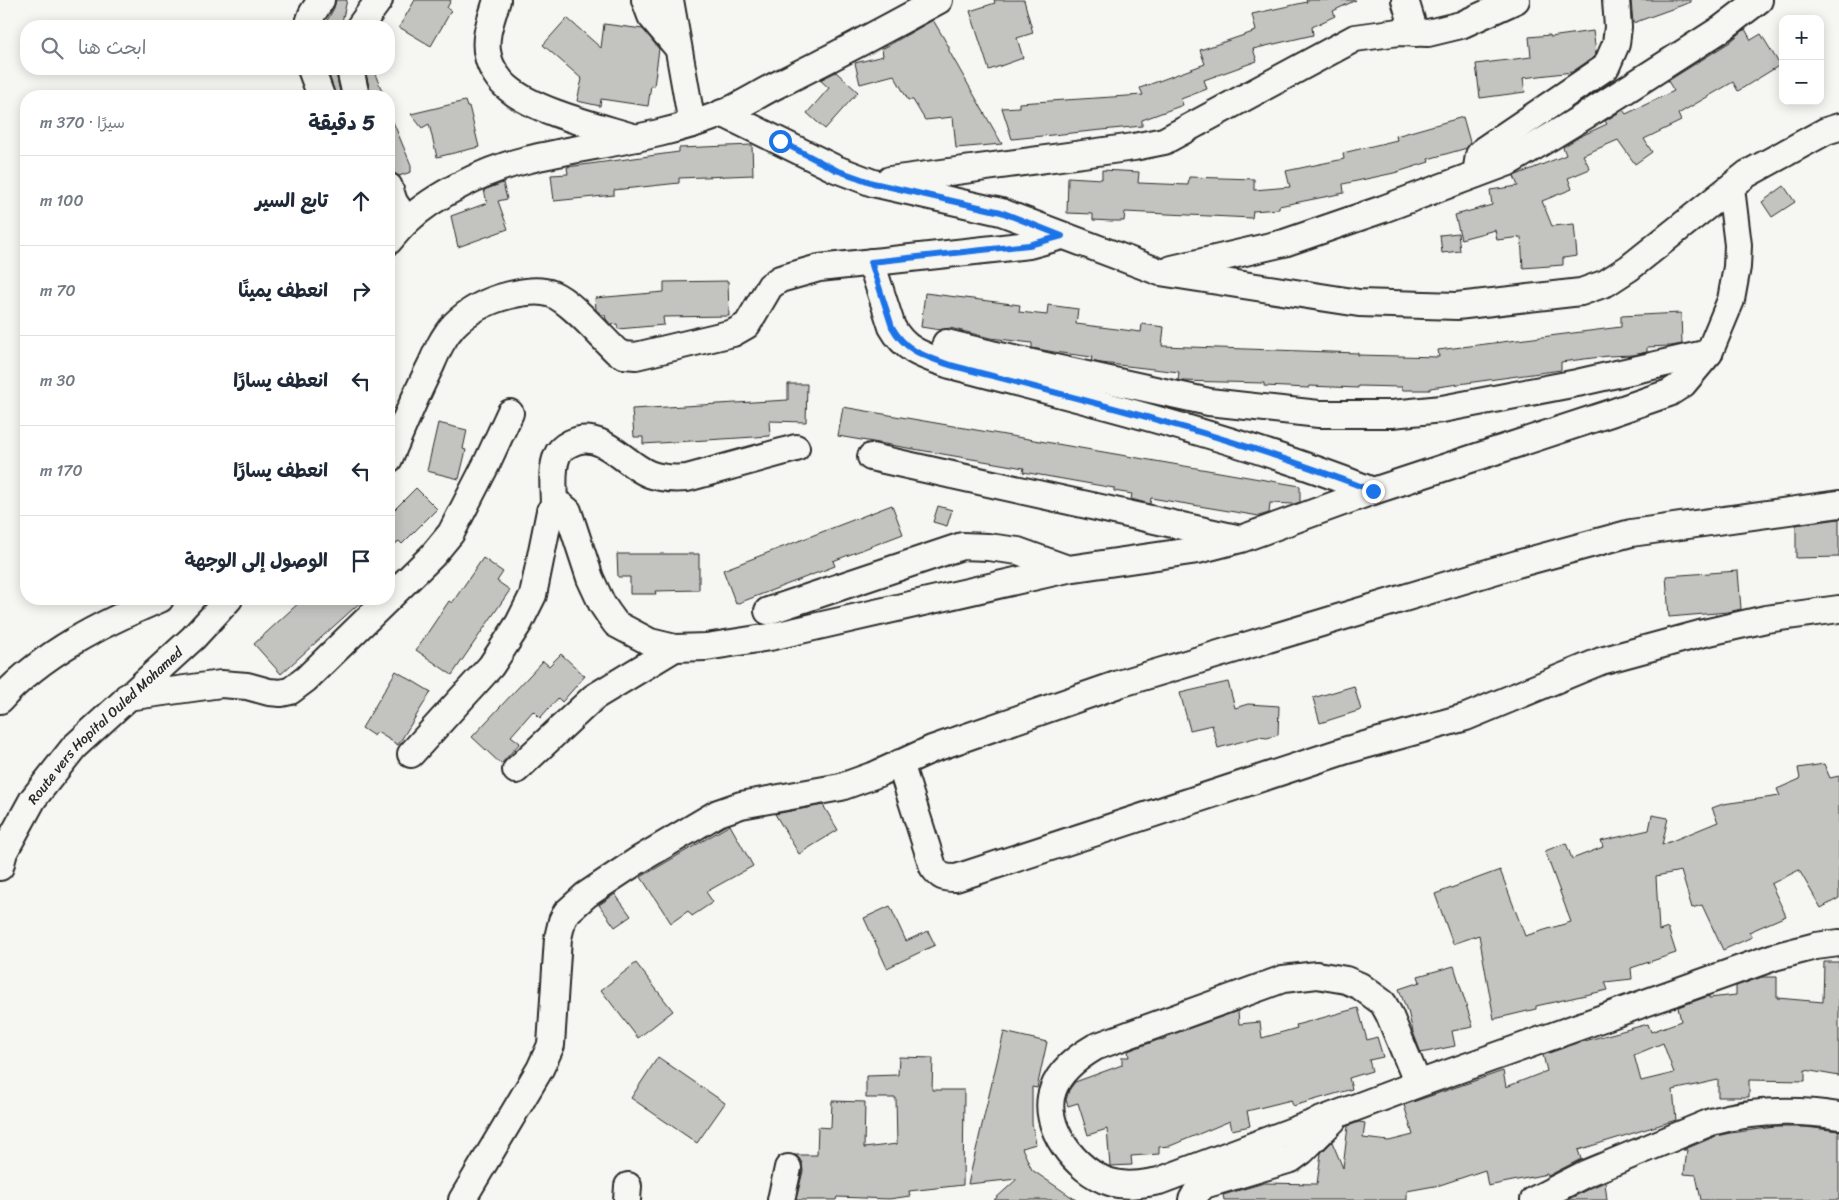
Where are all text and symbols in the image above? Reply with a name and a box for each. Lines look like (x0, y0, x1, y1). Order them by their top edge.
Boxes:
map controls (1779, 15, 1824, 105)
button: + (1779, 15, 1824, 60)
search box (20, 20, 395, 75)
text: ابحث هنا (78, 31, 146, 64)
icon: search (38, 34, 66, 62)
button: − (1779, 60, 1824, 105)
text: 5 دقيقة (308, 104, 375, 142)
text: سيرًا · 370 m (40, 108, 125, 137)
route start (769, 130, 792, 153)
text: تابع السير (255, 184, 328, 217)
text: 100 m (40, 186, 84, 215)
icon: ahead (347, 187, 375, 215)
text: انعطف يمينًا (238, 274, 328, 307)
text: 70 m (40, 276, 76, 305)
icon: right (347, 277, 375, 305)
text: انعطف يسارًا (233, 364, 328, 397)
text: 30 m (40, 366, 75, 395)
icon: left (347, 367, 375, 395)
text: انعطف يسارًا (233, 454, 328, 487)
text: 170 m (40, 456, 83, 485)
icon: left (347, 457, 375, 485)
route end (1362, 480, 1385, 503)
text: الوصول إلى الوجهة (185, 544, 328, 577)
icon: arrive (347, 547, 375, 575)
street label: Route vers Hopital Ouled Mohamed (21, 640, 190, 810)

